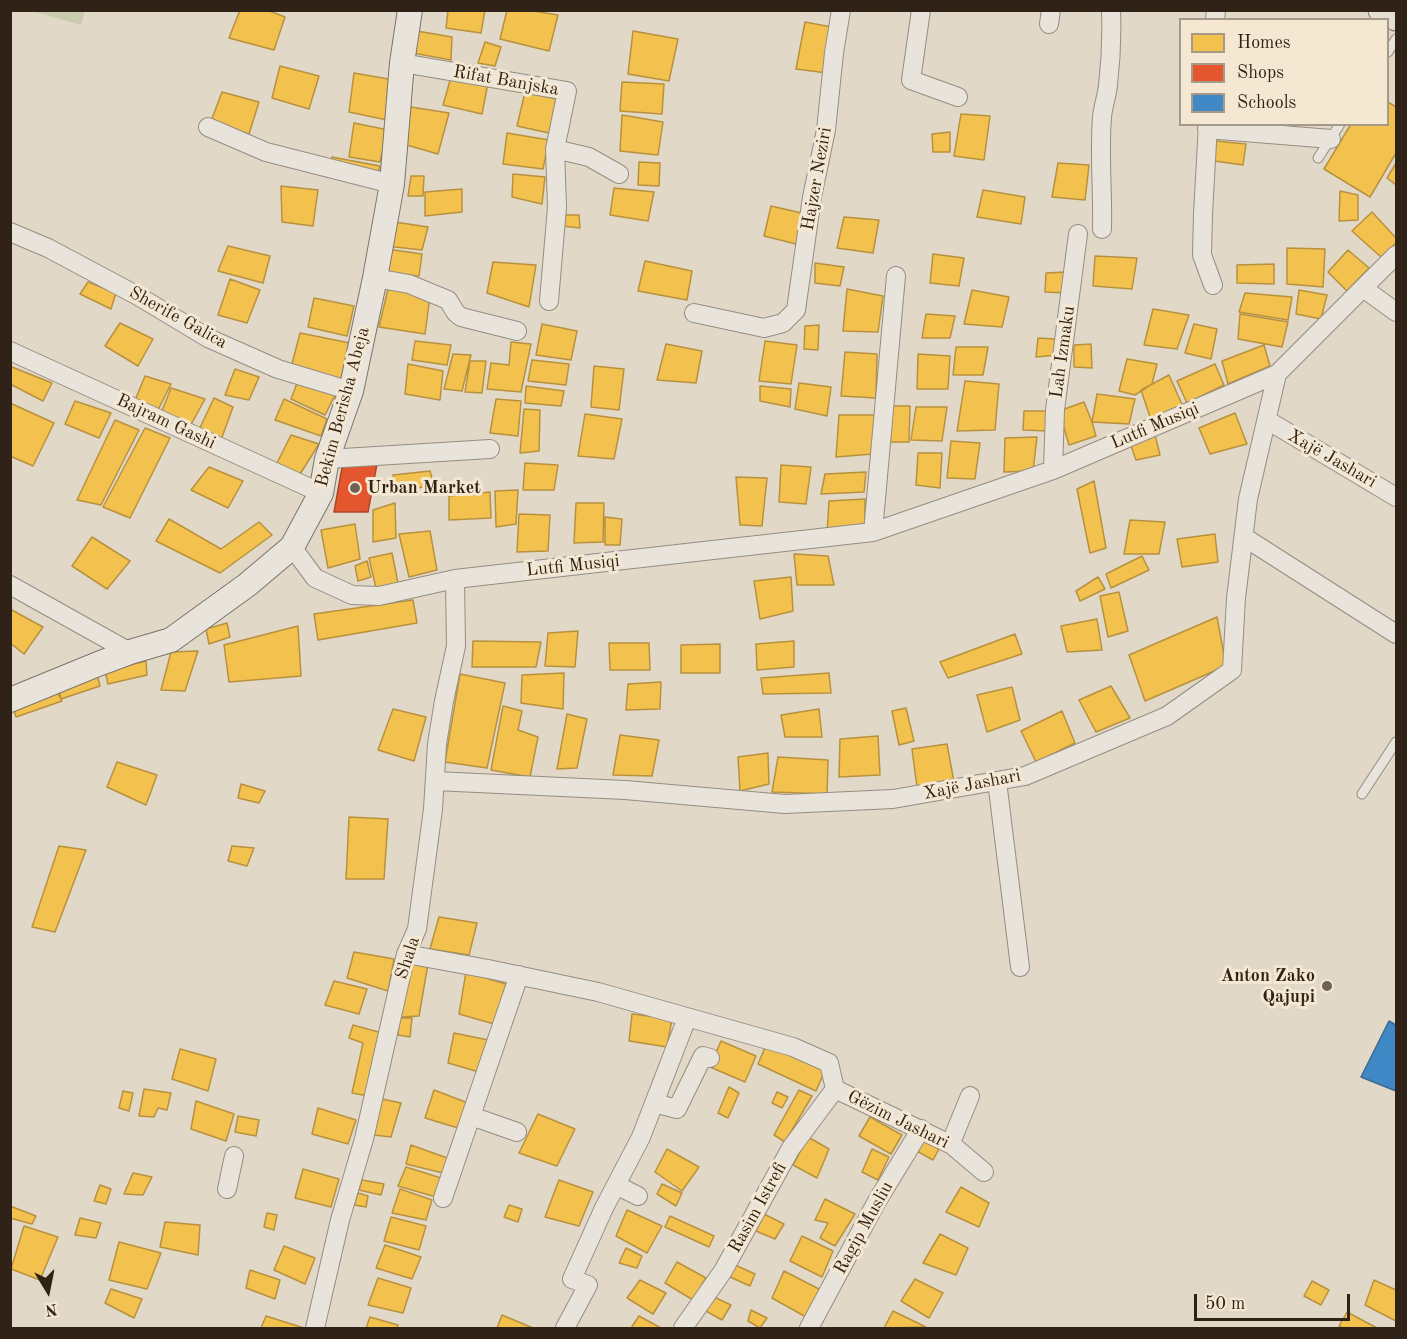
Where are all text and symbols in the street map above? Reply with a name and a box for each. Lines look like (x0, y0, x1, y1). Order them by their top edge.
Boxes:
legend (1179, 18, 1389, 126)
text: Homes (1237, 34, 1291, 52)
street label: Rifat Banjska (452, 61, 560, 101)
text: Shops (1237, 64, 1284, 82)
text: Schools (1237, 94, 1296, 112)
street label: Hajzer Neziri (797, 126, 837, 232)
street label: Sherife Galica (125, 282, 231, 354)
street label: Lah Izmaku (1046, 304, 1080, 400)
street label: Bekim Berisha Abeja (311, 325, 375, 489)
street label: Bajram Gashi (113, 390, 219, 454)
street label: Lutfi Musiqi (1108, 398, 1202, 454)
street label: Xajë Jashari (1284, 425, 1380, 493)
place label: Urban Market (367, 477, 481, 499)
marker: Urban Market (348, 481, 362, 495)
street label: Lutfi Musiqi (525, 550, 621, 582)
street label: Xajë Jashari (921, 765, 1023, 805)
street label: Shala (391, 934, 425, 982)
place label: Anton Zako Qajupi (1221, 965, 1315, 1008)
marker: Anton Zako Qajupi (1320, 979, 1334, 993)
street label: Gëzim Jashari (844, 1086, 952, 1154)
street label: Rasim Istrefi (724, 1159, 792, 1257)
street label: Ragip Musliu (830, 1178, 898, 1278)
north arrow (18, 1261, 78, 1321)
scale bar (1197, 1282, 1353, 1320)
text: 50 m (1205, 1295, 1245, 1313)
text: N (44, 1300, 59, 1318)

